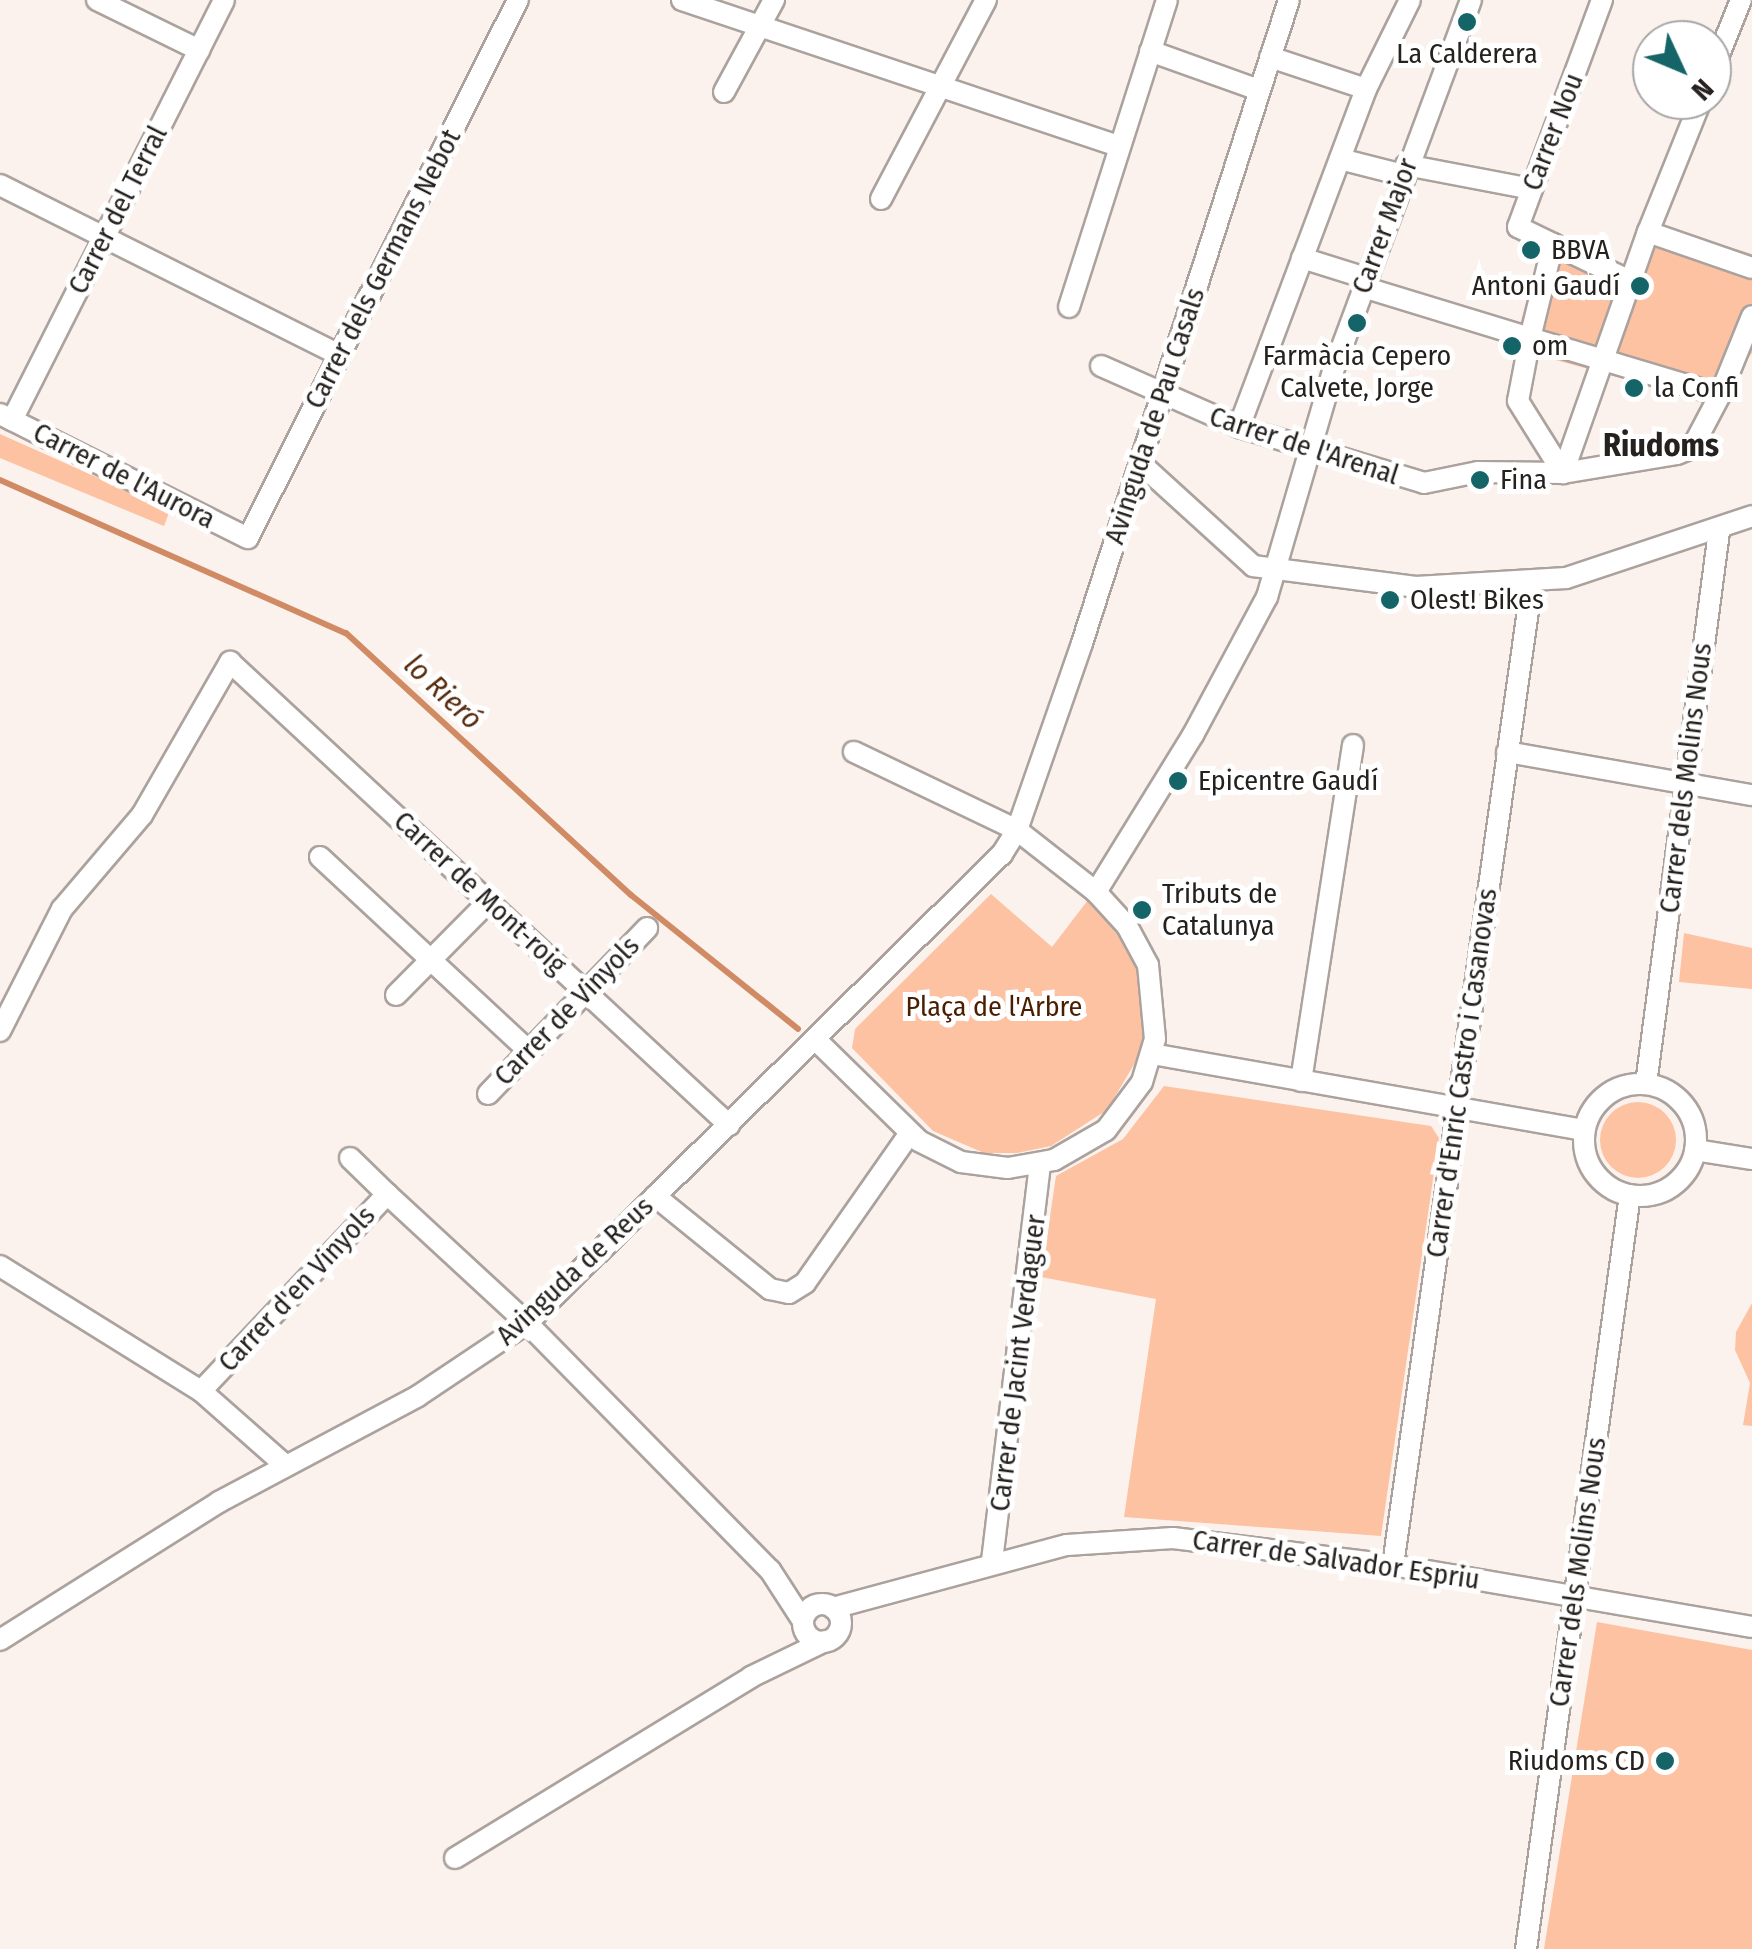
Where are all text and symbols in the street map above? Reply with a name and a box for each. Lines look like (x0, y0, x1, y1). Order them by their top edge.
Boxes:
marker: La Calderera (1456, 11, 1478, 33)
north arrow (1632, 20, 1732, 120)
place label: La Calderera (1396, 37, 1538, 71)
street label: Carrer Nou (1515, 69, 1591, 195)
text: N (1685, 72, 1720, 107)
street label: Carrer del Terral (61, 120, 175, 300)
street label: Carrer dels Germans Nebot (298, 124, 468, 414)
street label: Carrer Major (1345, 154, 1425, 298)
place label: BBVA (1551, 233, 1610, 267)
marker: BBVA (1520, 239, 1542, 261)
place label: Antoni Gaudí (1472, 269, 1620, 303)
marker: Antoni Gaudí (1629, 275, 1651, 297)
street label: Avinguda de Pau Casals (1098, 284, 1212, 548)
marker: Farmàcia Cepero Calvete, Jorge (1346, 312, 1368, 334)
place label: om (1532, 329, 1568, 363)
marker: om (1501, 335, 1523, 357)
place label: Farmàcia Cepero Calvete, Jorge (1263, 339, 1451, 405)
place label: la Confi (1654, 371, 1739, 405)
marker: la Confi (1623, 377, 1645, 399)
street label: Carrer de l'Arenal (1205, 400, 1403, 492)
street label: Carrer de l'Aurora (27, 416, 221, 536)
district label: Riudoms (1603, 426, 1719, 464)
place label: Fina (1500, 463, 1547, 497)
marker: Fina (1469, 469, 1491, 491)
place label: Olest! Bikes (1410, 583, 1544, 617)
marker: Olest! Bikes (1379, 589, 1401, 611)
street label: Carrer dels Molins Nous (1653, 641, 1719, 915)
water label: lo Rieró (396, 647, 490, 737)
place label: Epicentre Gaudí (1198, 764, 1378, 798)
marker: Epicentre Gaudí (1167, 770, 1189, 792)
street label: Carrer de Mont-roig (387, 804, 573, 982)
place label: Tributs de Catalunya (1162, 877, 1277, 943)
street label: Carrer d'Enric Castro i Casanovas (1419, 886, 1505, 1260)
marker: Tributs de Catalunya (1131, 899, 1153, 921)
street label: Carrer de Vinyols (487, 929, 647, 1093)
park label: Plaça de l'Arbre (906, 990, 1082, 1024)
street label: Avinguda de Reus (489, 1190, 661, 1352)
street label: Carrer d'en Vinyols (212, 1199, 382, 1379)
street label: Carrer de Jacint Verdaguer (983, 1213, 1053, 1513)
street label: Carrer dels Molins Nous (1542, 1435, 1614, 1709)
street label: Carrer de Salvador Espriu (1190, 1523, 1482, 1597)
place label: Riudoms CD (1508, 1744, 1645, 1778)
marker: Riudoms CD (1654, 1750, 1676, 1772)

